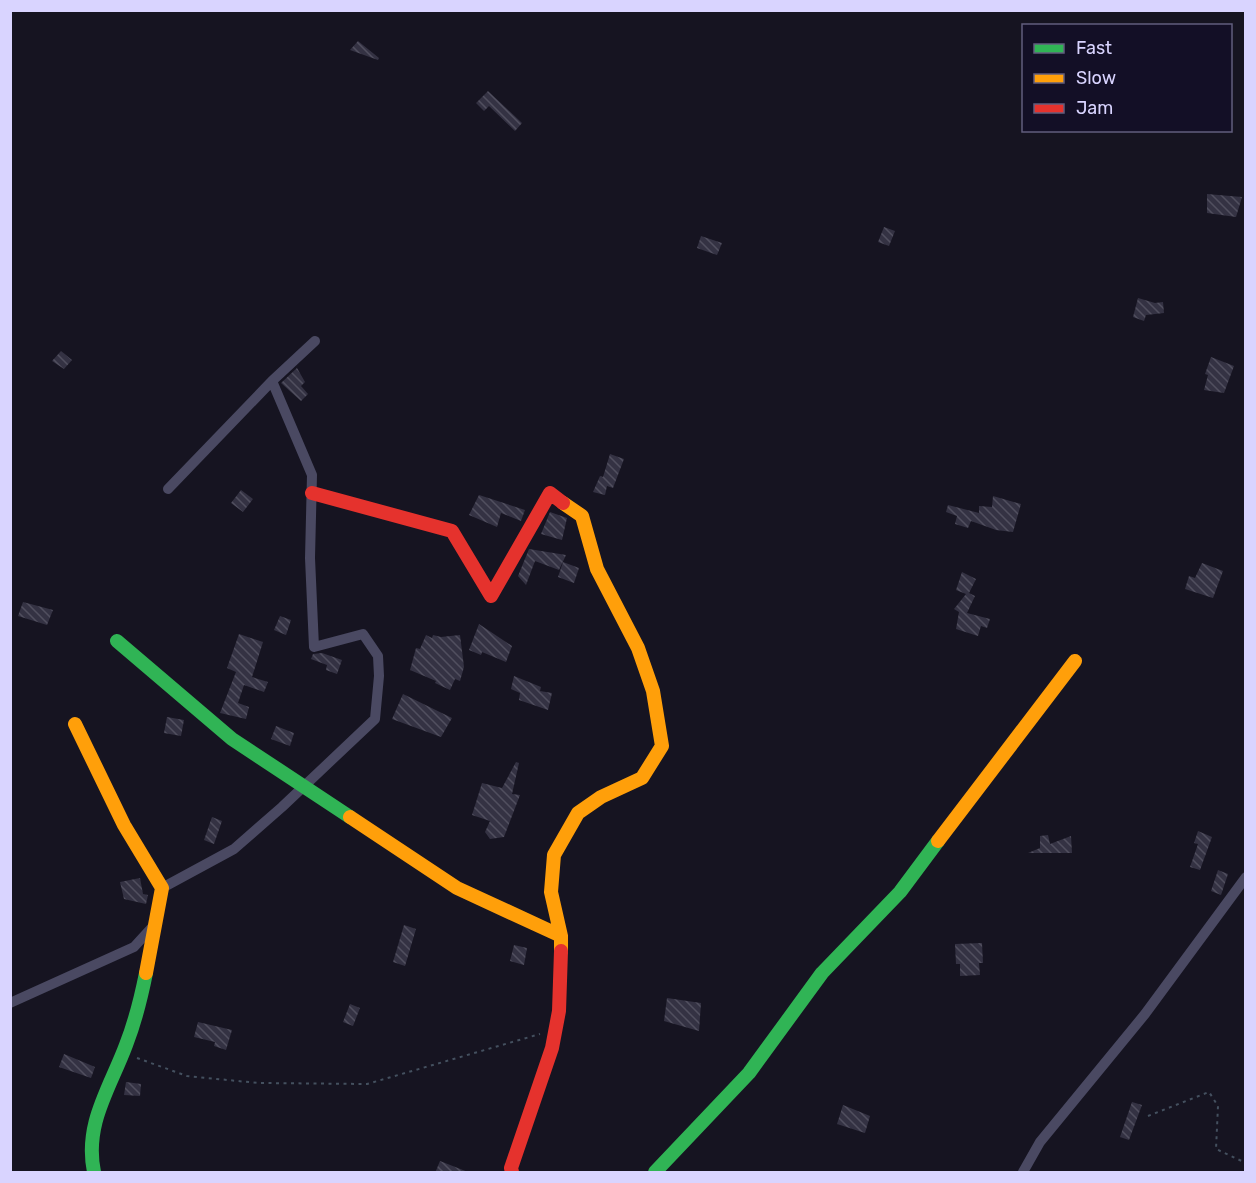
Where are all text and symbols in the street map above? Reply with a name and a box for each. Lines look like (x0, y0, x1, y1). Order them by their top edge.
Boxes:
legend (1022, 24, 1232, 132)
text: Fast (1076, 37, 1112, 59)
text: Slow (1076, 67, 1116, 89)
text: Jam (1076, 97, 1113, 119)

